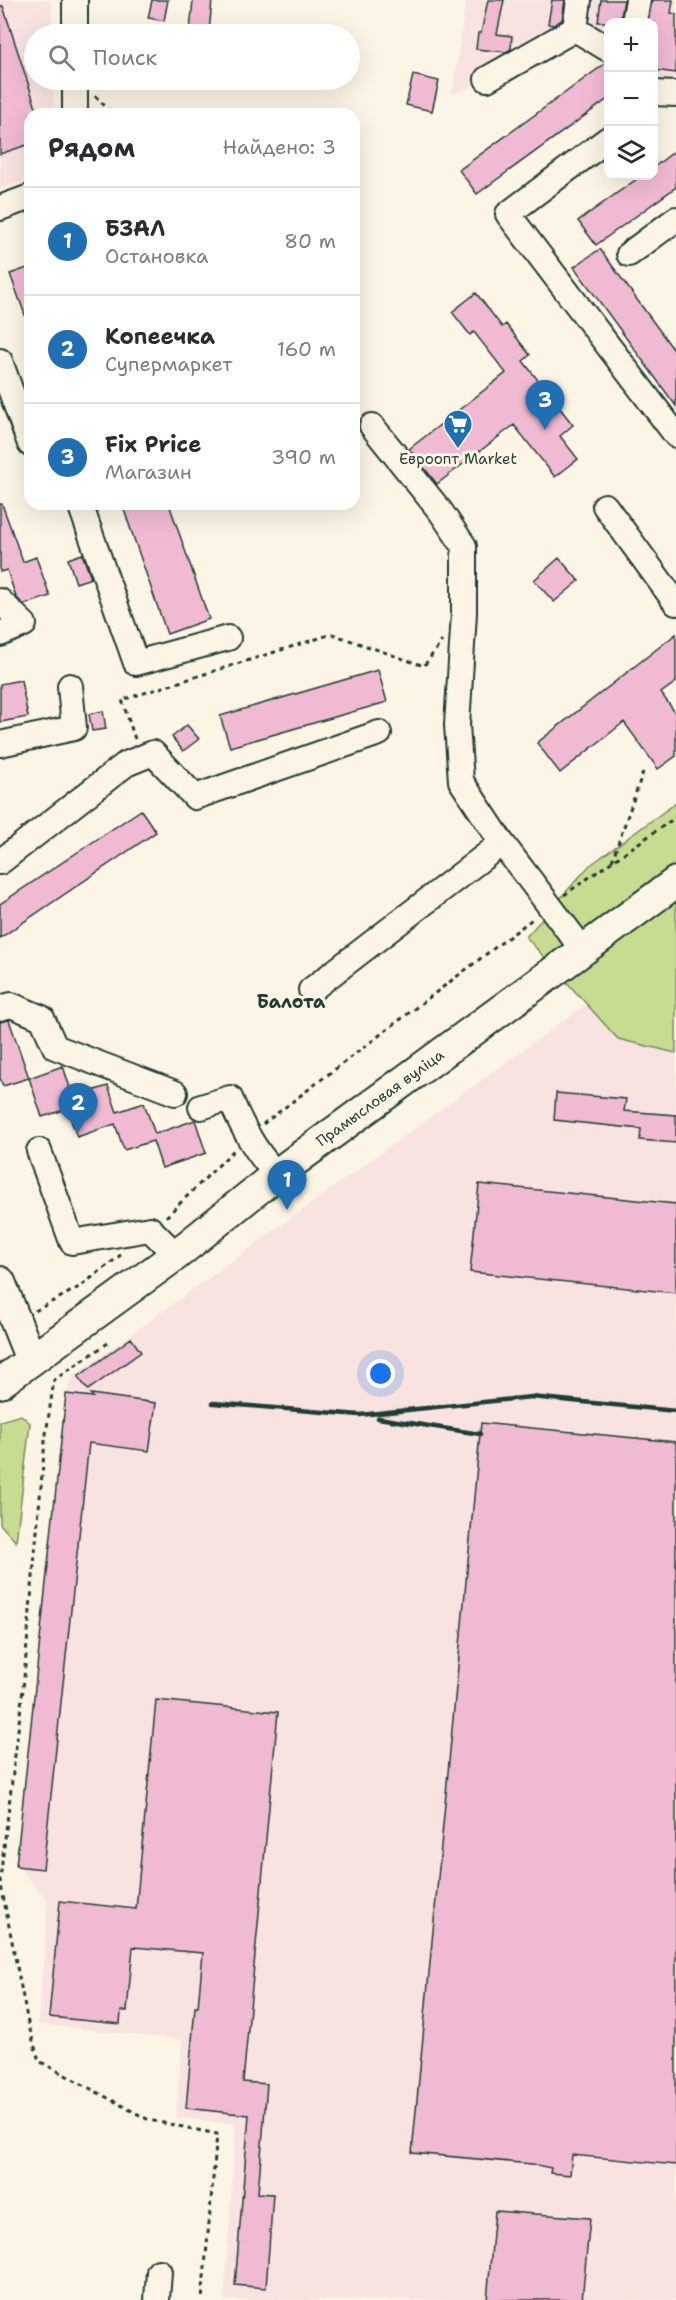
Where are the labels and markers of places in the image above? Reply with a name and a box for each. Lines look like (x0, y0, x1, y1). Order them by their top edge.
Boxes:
pin: 3 (526, 380, 564, 430)
supermarket icon: Евроопт Market (442, 408, 474, 450)
place label: Евроопт Market (399, 449, 517, 469)
pin: 2 (58, 1084, 98, 1133)
pin: 1 (268, 1160, 306, 1210)

